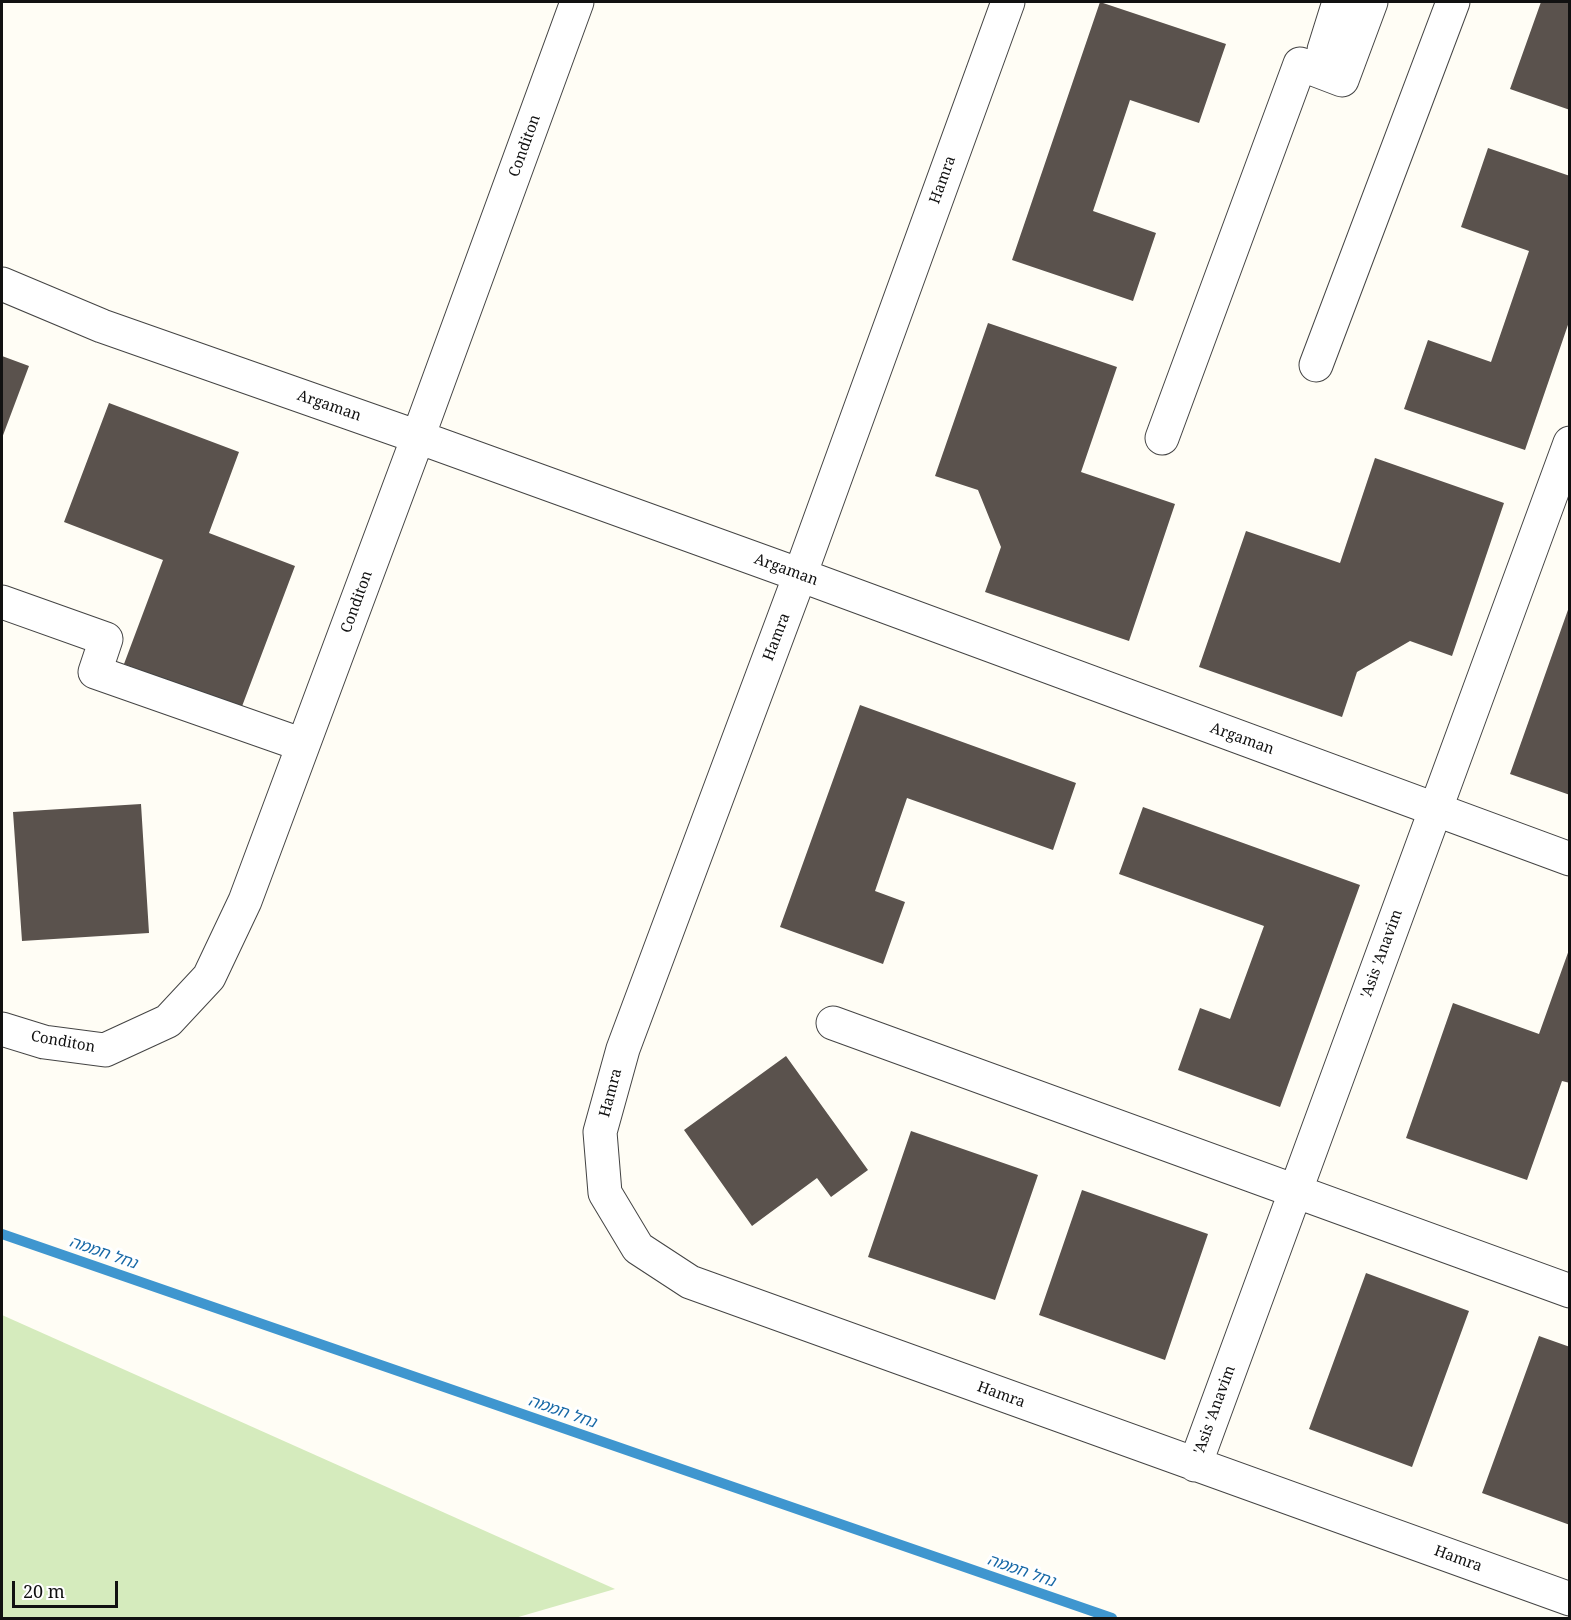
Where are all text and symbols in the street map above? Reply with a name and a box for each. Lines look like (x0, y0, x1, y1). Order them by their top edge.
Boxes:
street label: Conditon (505, 112, 545, 180)
street label: Hamra (926, 154, 960, 206)
street label: Argaman (295, 387, 363, 425)
street label: Argaman (752, 550, 820, 590)
street label: Conditon (337, 568, 377, 636)
street label: Hamra (760, 611, 794, 663)
street label: Argaman (1208, 719, 1276, 759)
street label: 'Asis 'Anavim (1358, 907, 1406, 1001)
street label: Conditon (29, 1027, 97, 1057)
street label: Hamra (596, 1067, 626, 1119)
water label: נחל חממה (67, 1232, 139, 1274)
street label: 'Asis 'Anavim (1191, 1363, 1239, 1457)
street label: Hamra (975, 1378, 1027, 1412)
water label: נחל חממה (526, 1391, 598, 1433)
street label: Hamra (1432, 1542, 1484, 1576)
water label: נחל חממה (985, 1550, 1057, 1592)
scale bar (15, 1569, 122, 1607)
text: 20 m (23, 1579, 65, 1603)

